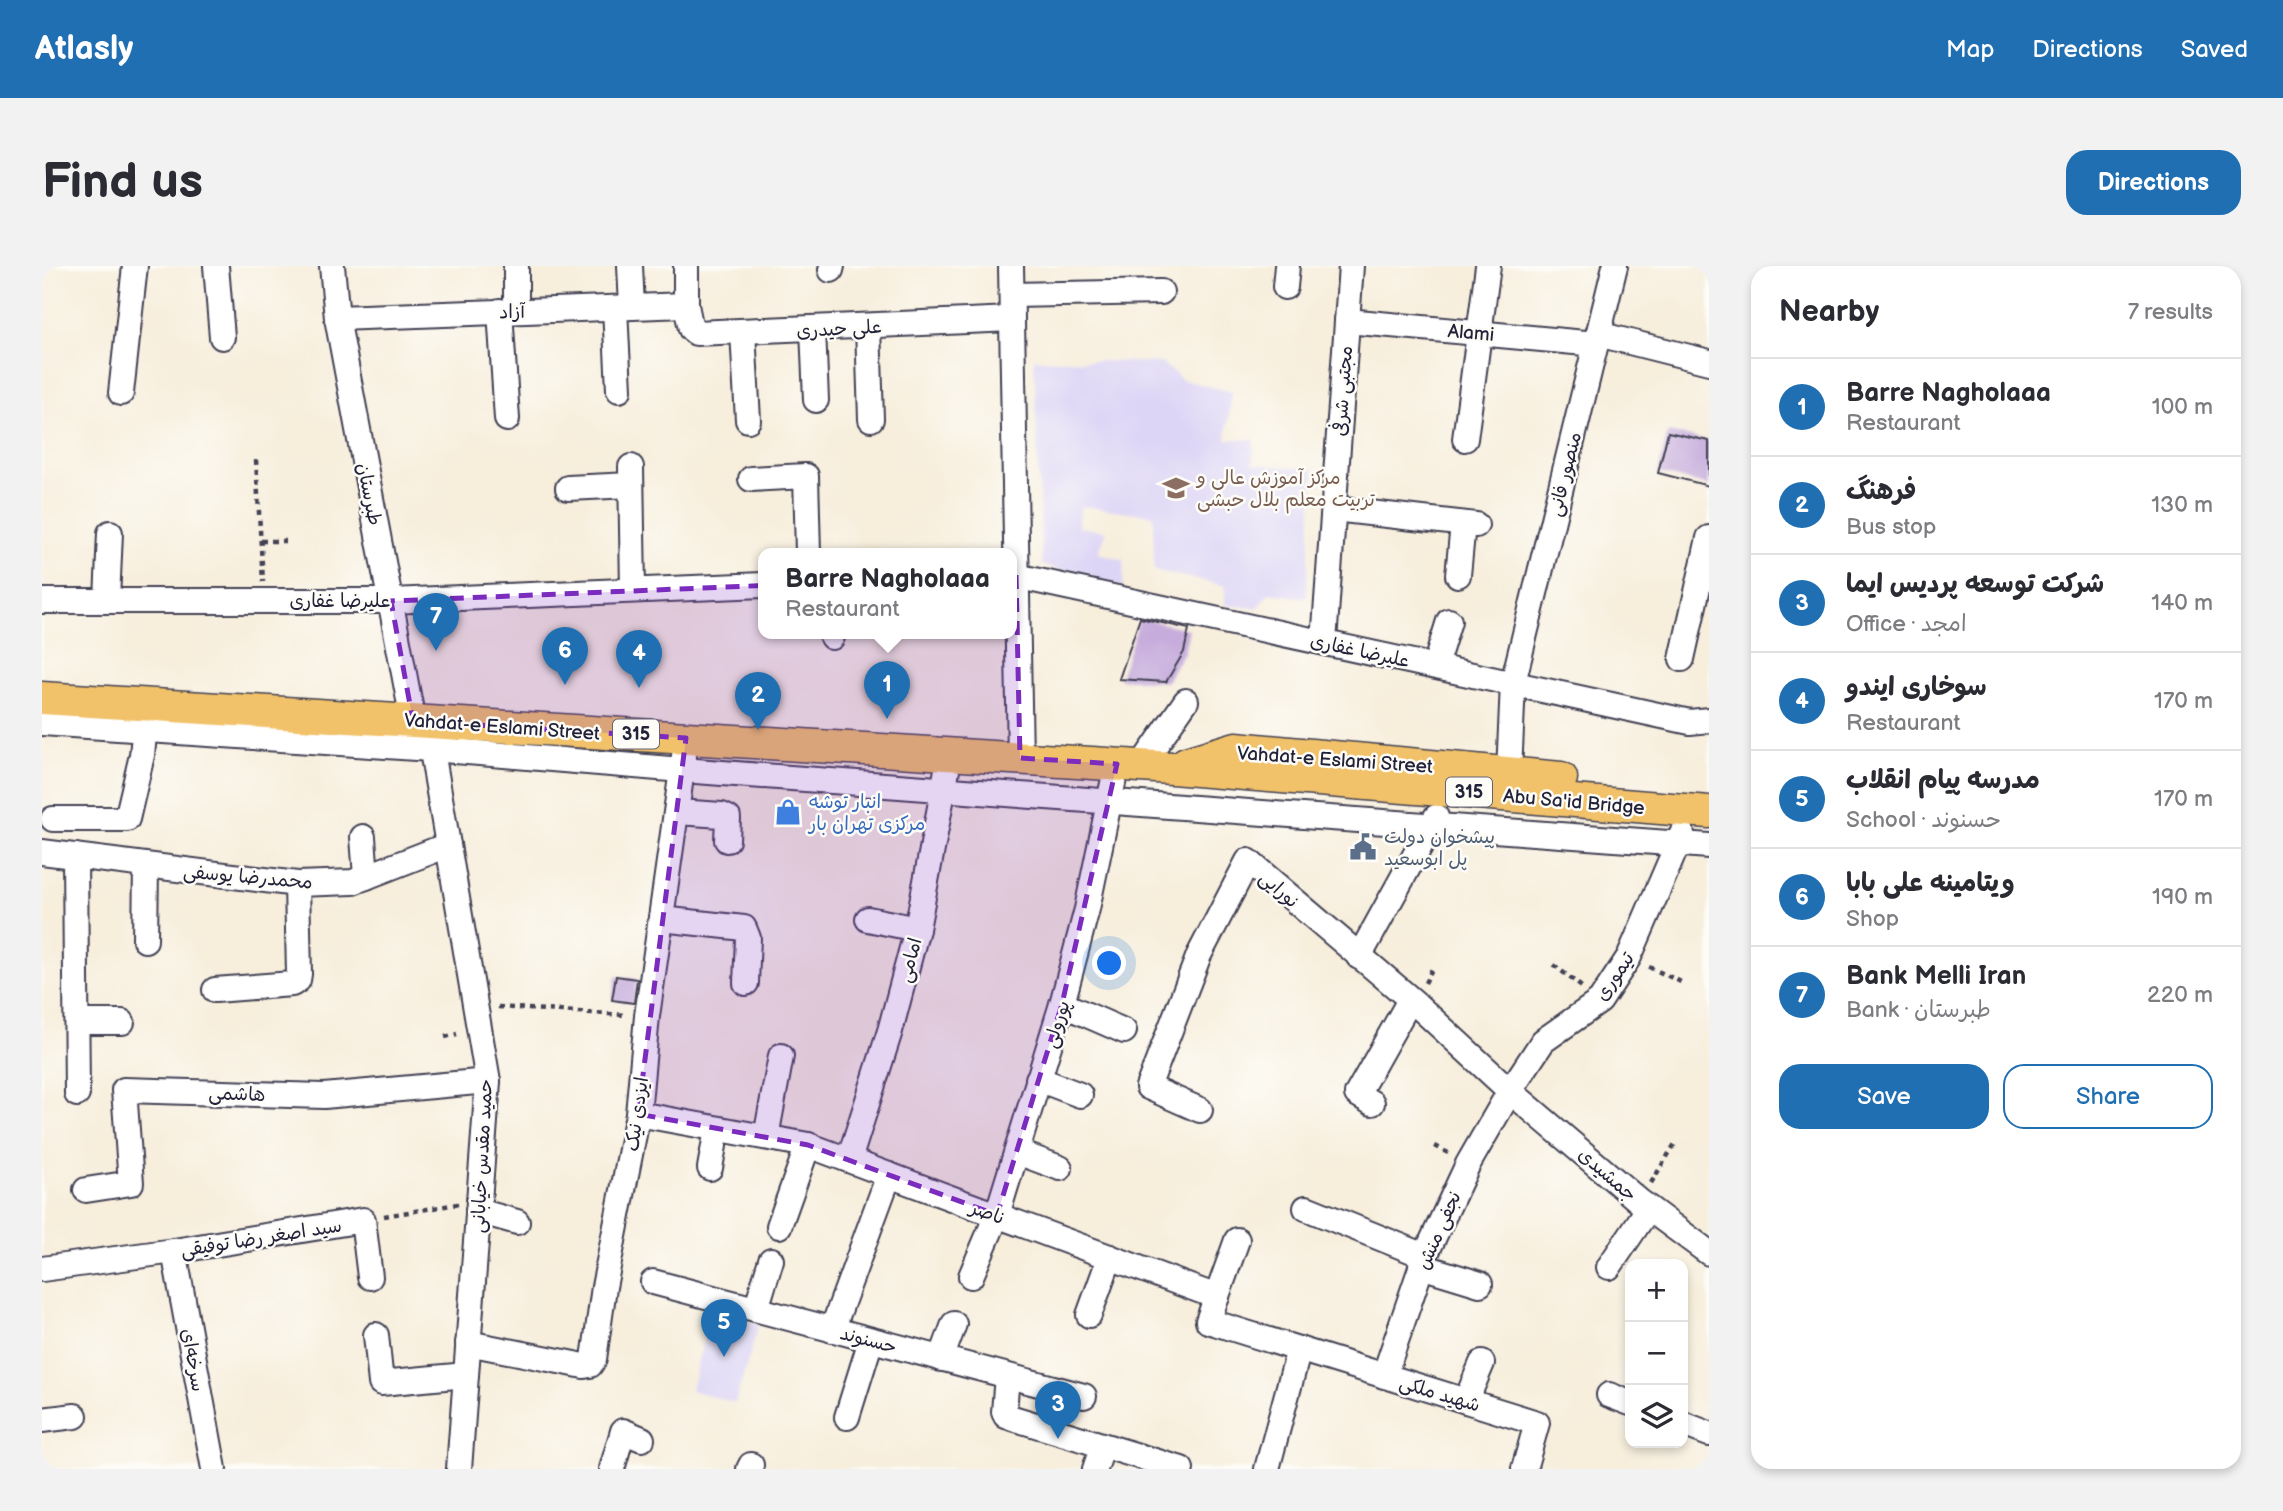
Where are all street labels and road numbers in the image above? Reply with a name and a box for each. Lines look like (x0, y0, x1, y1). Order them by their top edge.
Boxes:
street label: آزاد (499, 301, 527, 324)
street label: علی حیدری (796, 316, 882, 343)
street label: Alami (1447, 320, 1495, 347)
street label: مجتبی شرفی (1327, 345, 1358, 437)
street label: منصور فانی (1544, 430, 1587, 519)
street label: طبرستان (351, 461, 386, 528)
street label: علیرضا غفاری (290, 590, 390, 613)
street label: علیرضا غفاری (1308, 630, 1411, 673)
street label: Vahdat-e Eslami Street (403, 709, 601, 746)
road number: 315 (613, 720, 659, 748)
street label: Vahdat-e Eslami Street (1236, 742, 1434, 779)
road number: 315 (1446, 778, 1492, 806)
street label: Abu Sa'id Bridge (1502, 785, 1646, 820)
street label: محمدرضا یوسفی (182, 860, 314, 895)
street label: نورایی (1254, 866, 1304, 914)
street label: امامی (893, 935, 927, 985)
street label: تیموری (1591, 948, 1640, 1006)
street label: پورولی (1039, 998, 1076, 1051)
street label: ایزدی نیک (621, 1076, 654, 1153)
street label: حمید مقدس خیابانی (467, 1078, 498, 1234)
street label: هاشمی (208, 1082, 266, 1107)
street label: جمشیدی (1573, 1143, 1641, 1207)
street label: نجفی منش (1412, 1188, 1467, 1273)
street label: ناصر (965, 1196, 1008, 1230)
street label: سید اصغر رضا توفیقی (179, 1214, 343, 1263)
street label: حسنوند (837, 1322, 898, 1359)
street label: سرخه‌ای (176, 1327, 209, 1394)
street label: شهید ملکی (1396, 1371, 1483, 1418)

